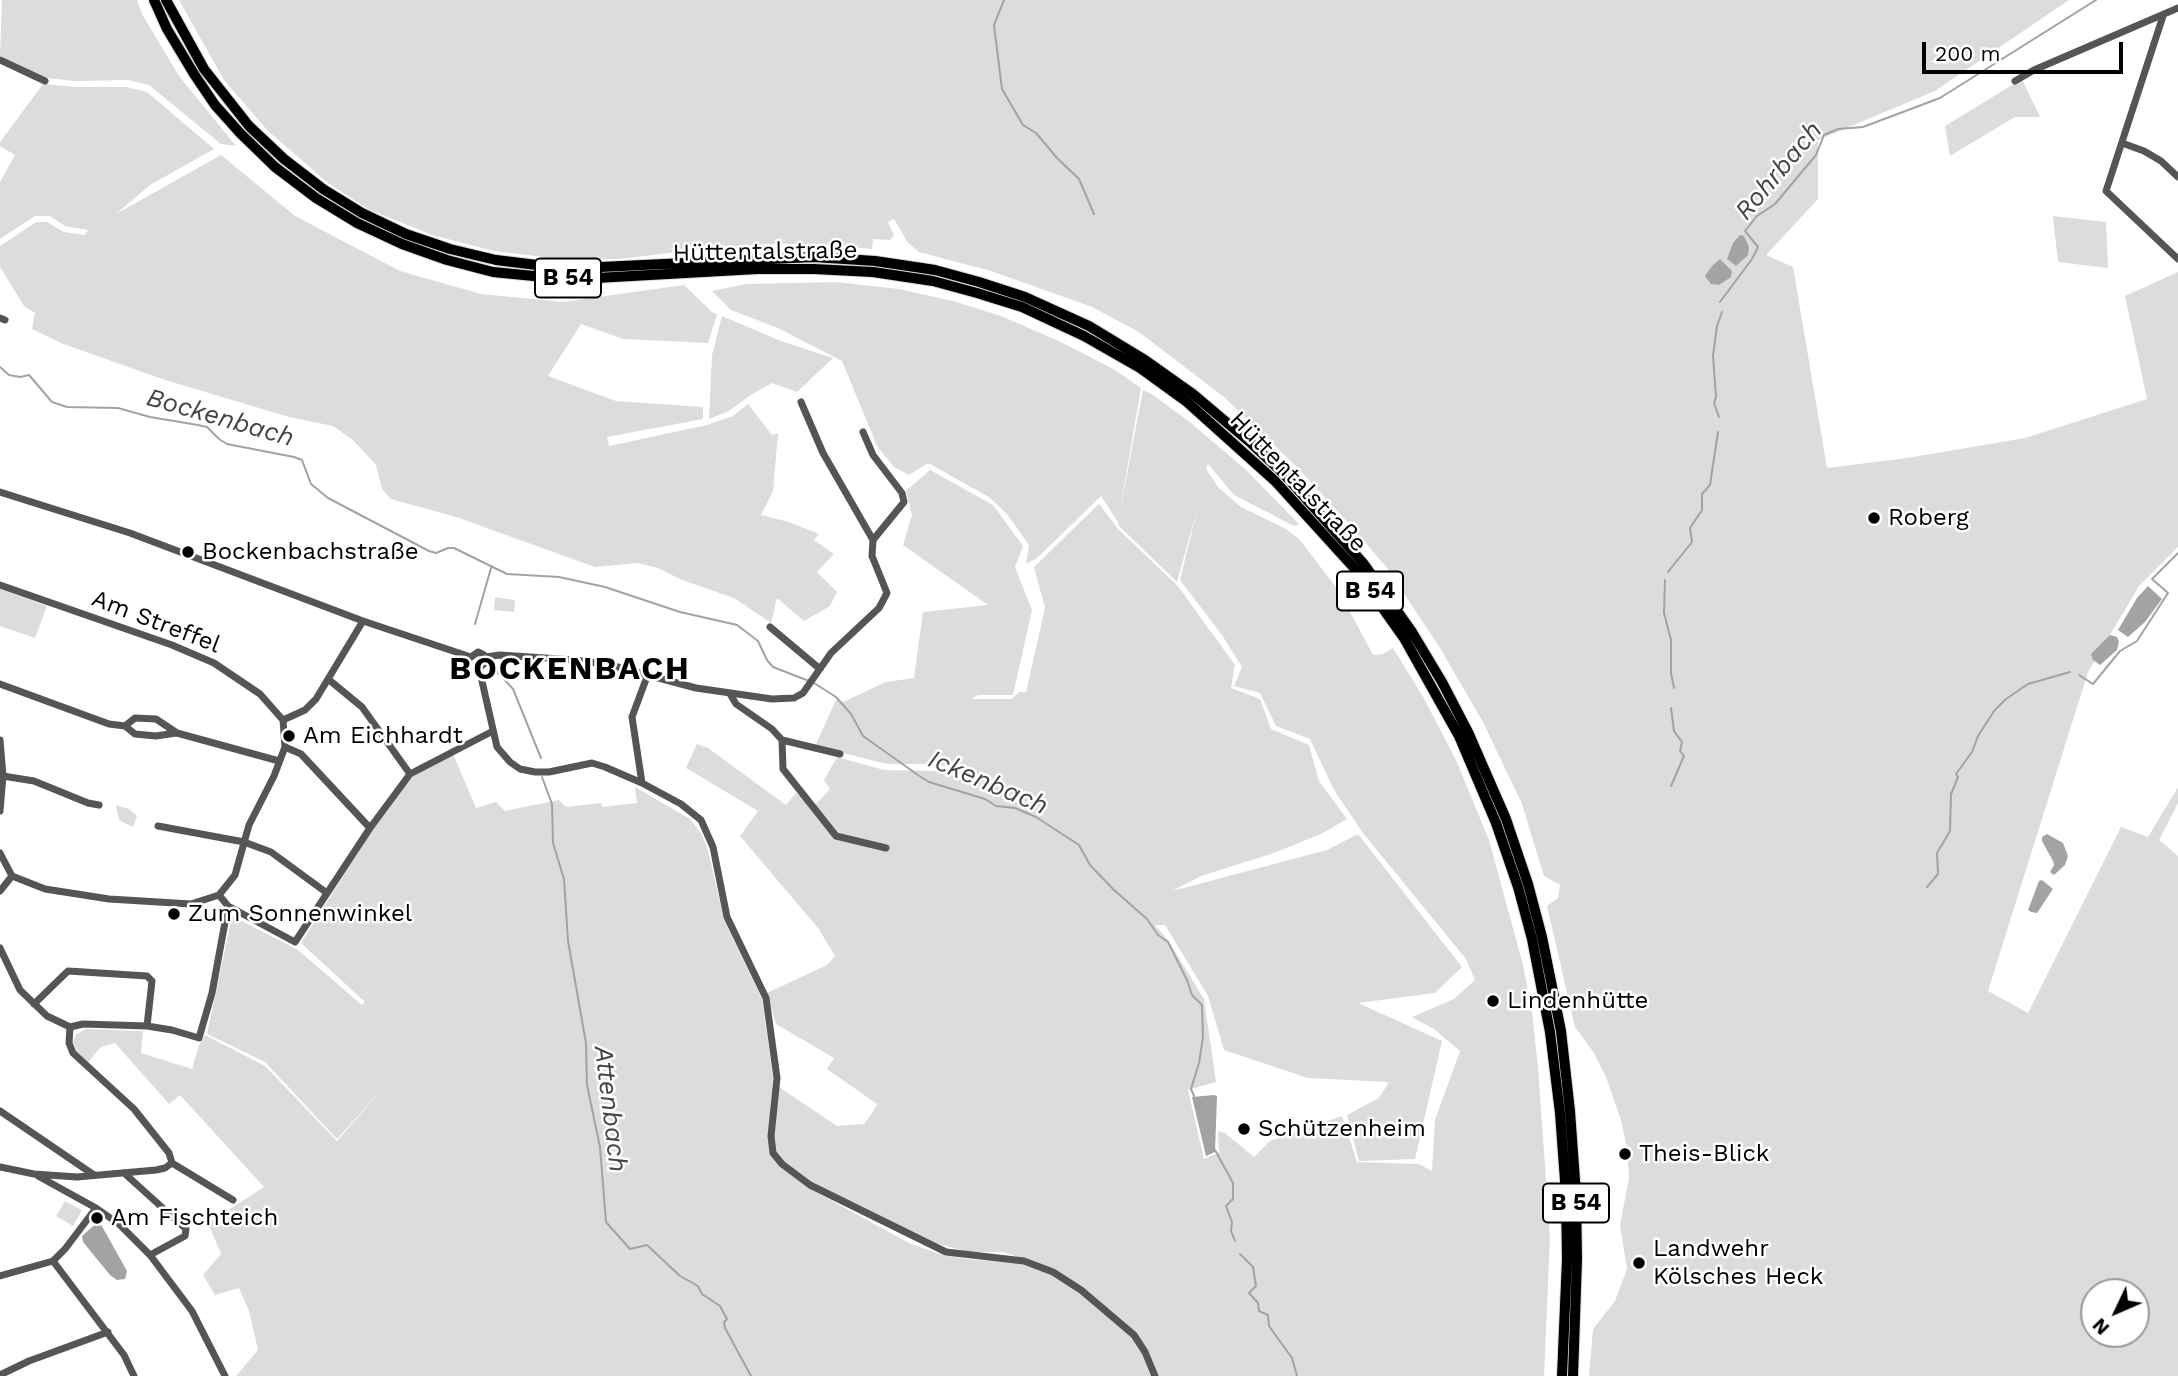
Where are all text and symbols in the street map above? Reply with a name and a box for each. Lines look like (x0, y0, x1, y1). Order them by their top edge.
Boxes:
scale bar (1926, 28, 2127, 72)
text: 200 m (1935, 41, 2001, 66)
water label: Rohrbach (1729, 115, 1829, 227)
street label: Hüttentalstraße (672, 236, 858, 268)
road number: B 54 (535, 258, 601, 298)
water label: Bockenbach (143, 382, 297, 454)
street label: Hüttentalstraße (1223, 406, 1373, 558)
place label: Roberg (1888, 504, 1969, 532)
marker: Roberg (1866, 510, 1882, 526)
place label: Bockenbachstraße (202, 538, 419, 566)
marker: Bockenbachstraße (180, 544, 196, 560)
road number: B 54 (1337, 572, 1403, 610)
street label: Am Streffel (88, 584, 224, 660)
district label: BOCKENBACH (450, 651, 690, 689)
place label: Am Eichhardt (303, 722, 463, 750)
marker: Am Eichhardt (281, 728, 297, 744)
water label: Ickenbach (923, 744, 1053, 822)
place label: Zum Sonnenwinkel (188, 900, 412, 928)
marker: Zum Sonnenwinkel (166, 906, 182, 922)
place label: Lindenhütte (1507, 987, 1648, 1015)
marker: Lindenhütte (1485, 993, 1501, 1009)
water label: Attenbach (587, 1044, 633, 1174)
place label: Schützenheim (1258, 1115, 1426, 1143)
marker: Schützenheim (1236, 1121, 1252, 1137)
place label: Theis-Blick (1639, 1140, 1769, 1168)
marker: Theis-Blick (1617, 1146, 1633, 1162)
road number: B 54 (1543, 1184, 1609, 1222)
place label: Am Fischteich (111, 1204, 278, 1232)
marker: Am Fischteich (89, 1210, 105, 1226)
place label: Landwehr Kölsches Heck (1653, 1235, 1823, 1291)
marker: Landwehr Kölsches Heck (1631, 1255, 1647, 1271)
north arrow (2080, 1278, 2150, 1348)
text: N (2088, 1313, 2114, 1340)

